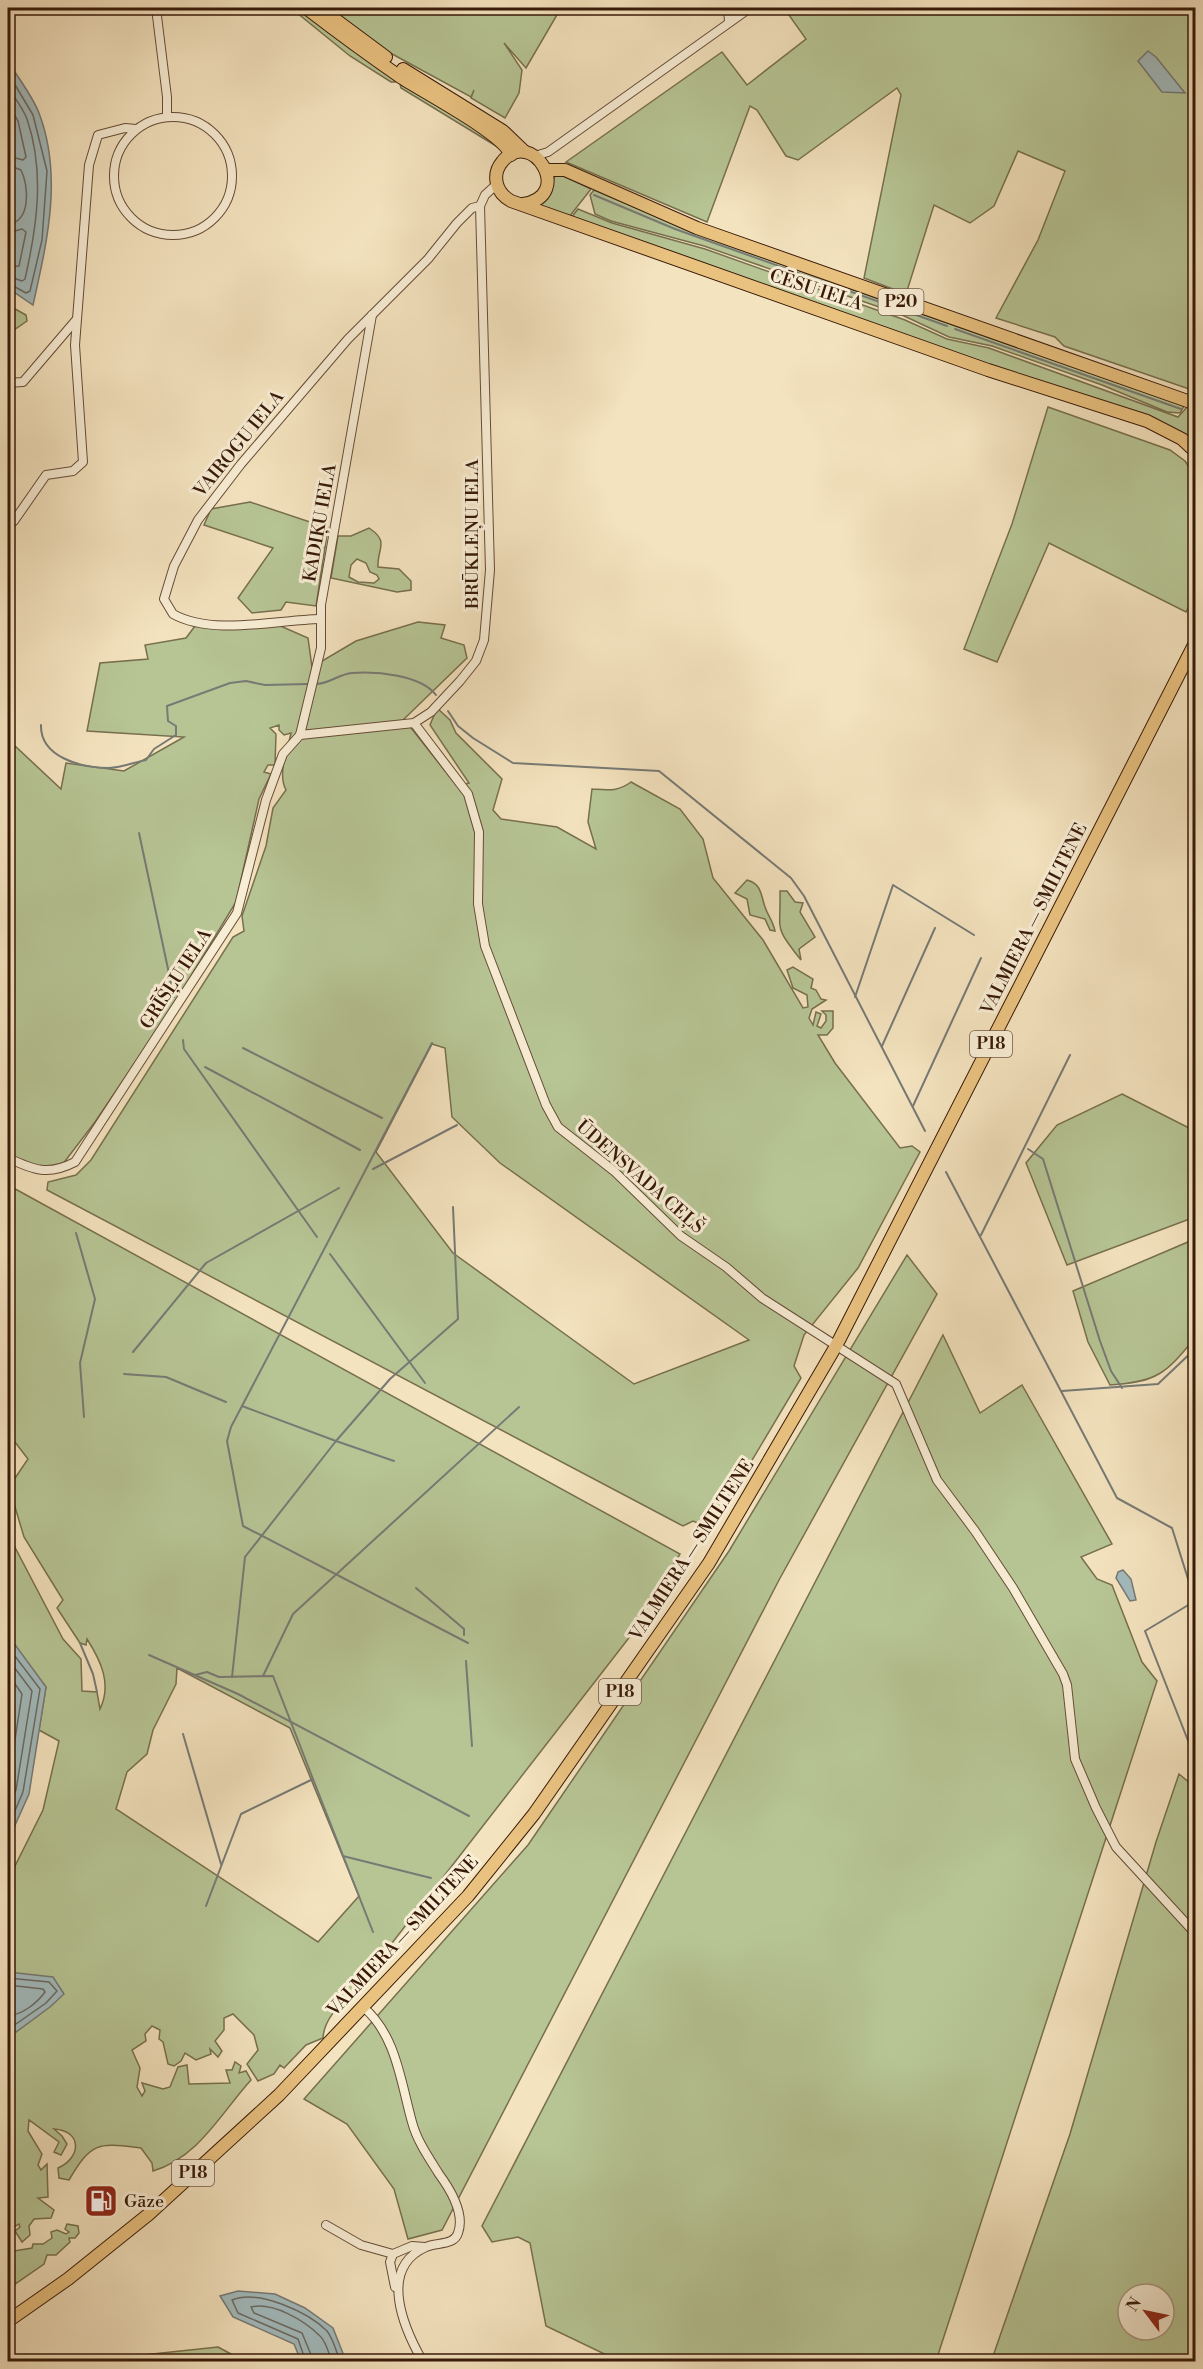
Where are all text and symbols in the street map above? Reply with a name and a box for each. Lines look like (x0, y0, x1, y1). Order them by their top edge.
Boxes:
street label: CĒSU IELA (767, 264, 866, 316)
road number: P20 (878, 289, 924, 315)
street label: VAIROGU IELA (188, 385, 289, 503)
street label: BRŪKLEŅU IELA (461, 458, 484, 610)
street label: KADIĶU IELA (298, 462, 342, 584)
street label: VALMIERA — SMILTENE (975, 819, 1092, 1020)
street label: GRĪŠĻU IELA (135, 924, 217, 1034)
road number: P18 (970, 1031, 1012, 1057)
street label: ŪDENSVADA CEĻŠ (571, 1115, 709, 1239)
street label: VALMIERA — SMILTENE (624, 1455, 759, 1646)
road number: P18 (599, 1679, 641, 1705)
street label: VALMIERA — SMILTENE (322, 1851, 484, 2022)
road number: P18 (172, 2160, 214, 2186)
fuel station icon: Gāze (83, 2183, 119, 2219)
place label: Gāze (124, 2190, 164, 2213)
north arrow (1116, 2282, 1176, 2342)
text: N (1122, 2294, 1146, 2315)

